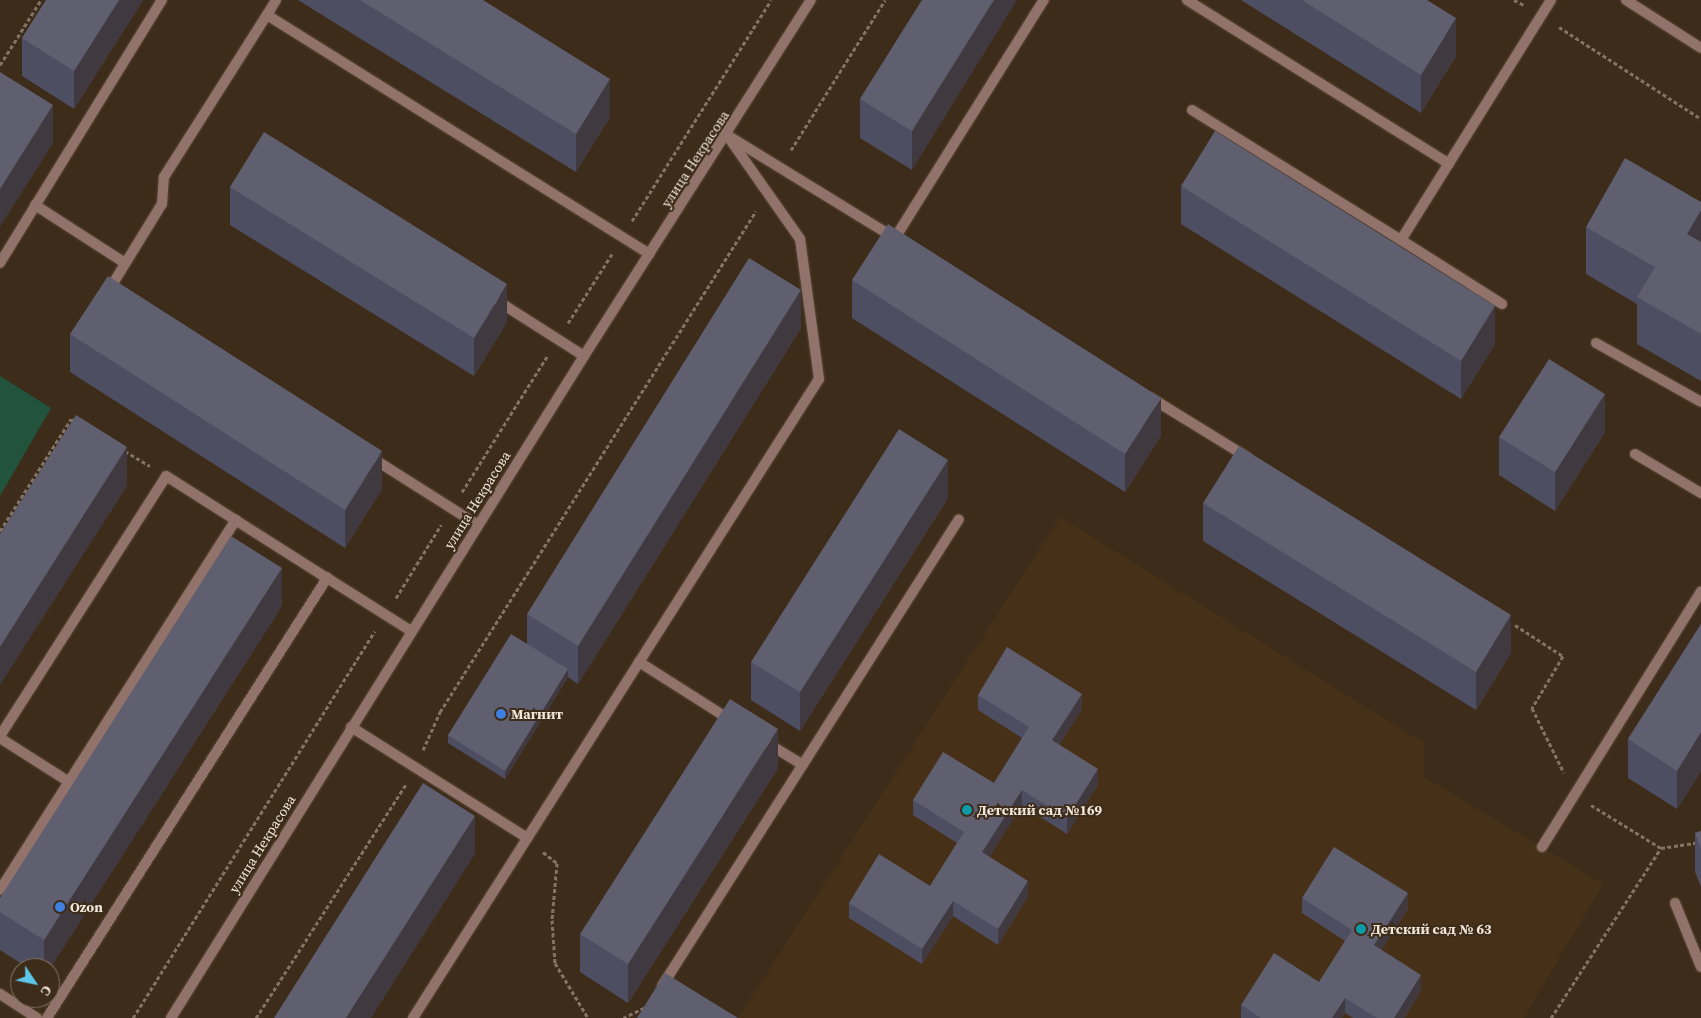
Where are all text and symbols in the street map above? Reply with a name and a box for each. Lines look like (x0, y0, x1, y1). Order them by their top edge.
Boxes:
street label: улица Некрасова (657, 107, 733, 211)
street label: улица Некрасова (440, 448, 514, 552)
place label: Магнит (511, 706, 563, 722)
marker: Магнит (495, 708, 507, 720)
street label: улица Некрасова (225, 792, 299, 896)
place label: Детский сад №169 (977, 802, 1102, 818)
marker: Детский сад №169 (961, 804, 973, 816)
place label: Ozon (70, 899, 103, 915)
marker: Ozon (54, 901, 66, 913)
place label: Детский сад № 63 (1371, 921, 1492, 937)
marker: Детский сад № 63 (1355, 923, 1367, 935)
north arrow (10, 958, 60, 1008)
text: С (36, 982, 57, 1000)

